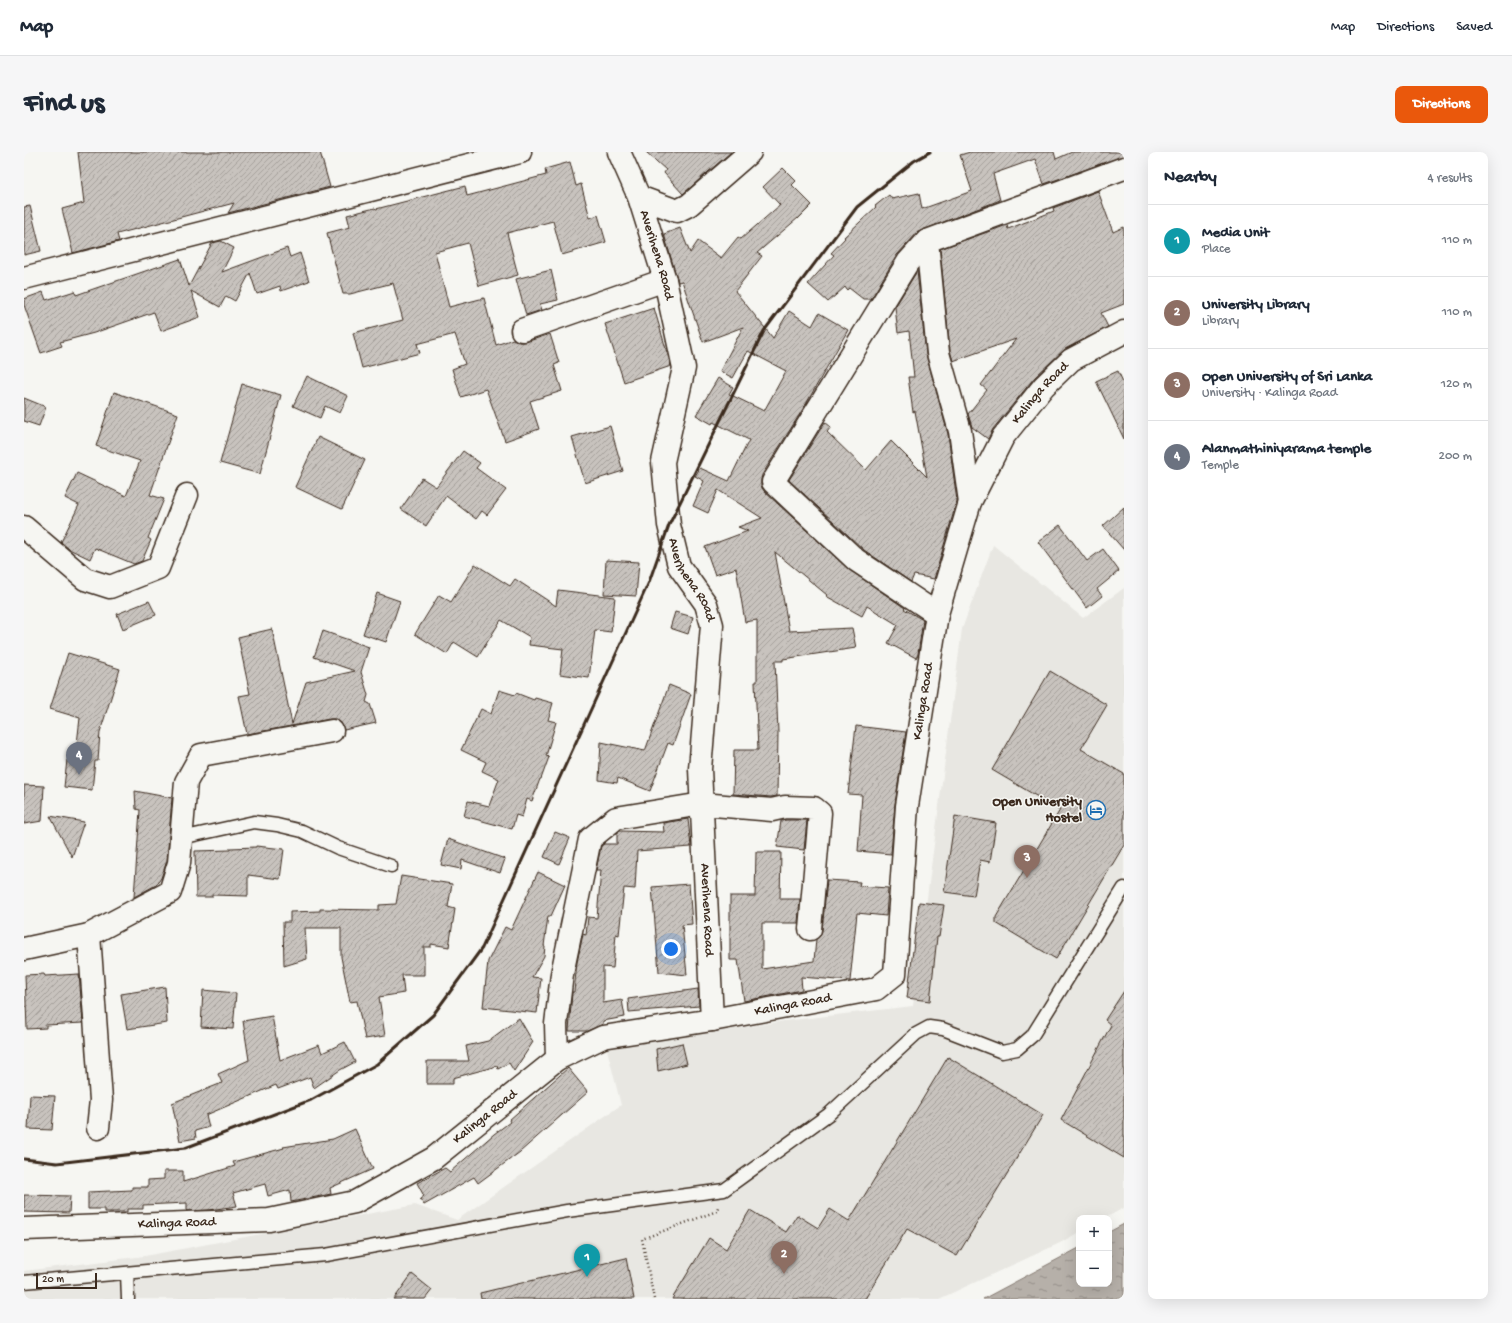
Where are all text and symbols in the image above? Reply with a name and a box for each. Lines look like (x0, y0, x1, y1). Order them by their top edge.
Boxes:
text: Map (20, 16, 53, 39)
text: Map (1331, 19, 1355, 36)
text: Directions (1377, 19, 1434, 36)
text: Saved (1456, 19, 1492, 36)
button: Directions (1395, 86, 1488, 123)
text: Find us (24, 88, 104, 121)
text: Nearby (1164, 168, 1217, 188)
text: 4 results (1428, 171, 1472, 186)
street label: Averihena Road (635, 208, 678, 303)
text: Media Unit (1202, 224, 1269, 242)
text: 1 (1174, 233, 1180, 248)
text: 110 m (1442, 233, 1472, 248)
text: Place (1202, 242, 1230, 257)
text: University Library (1202, 296, 1310, 314)
text: 2 (1174, 305, 1180, 320)
text: 110 m (1442, 305, 1472, 320)
text: Library (1202, 314, 1239, 329)
street label: Kalinga Road (1008, 357, 1074, 428)
text: Open University of Sri Lanka (1202, 368, 1372, 386)
text: 3 (1174, 377, 1180, 392)
text: 120 m (1441, 377, 1472, 392)
text: University · Kalinga Road (1202, 386, 1337, 401)
text: Alanmathiniyarama temple (1202, 440, 1371, 458)
text: 4 (1174, 449, 1180, 464)
text: 200 m (1439, 449, 1472, 464)
text: Temple (1202, 458, 1239, 473)
street label: Averihena Road (664, 536, 720, 625)
street label: Kalinga Road (909, 660, 938, 741)
pin: 4 (66, 742, 92, 775)
place label: Open University Hostel (993, 794, 1082, 827)
hotel icon: Open University Hostel (1085, 799, 1107, 821)
pin: 3 (1014, 845, 1040, 878)
street label: Averihena Road (696, 863, 718, 958)
your location (661, 939, 681, 959)
street label: Kalinga Road (753, 989, 835, 1020)
street label: Kalinga Road (449, 1085, 522, 1148)
street label: Kalinga Road (138, 1213, 218, 1233)
map controls (1076, 1215, 1112, 1287)
button: + (1076, 1215, 1112, 1251)
pin: 2 (771, 1241, 797, 1274)
pin: 1 (574, 1244, 600, 1277)
button: − (1076, 1251, 1112, 1287)
scale bar (36, 1271, 97, 1290)
text: 20 m (42, 1274, 64, 1286)

